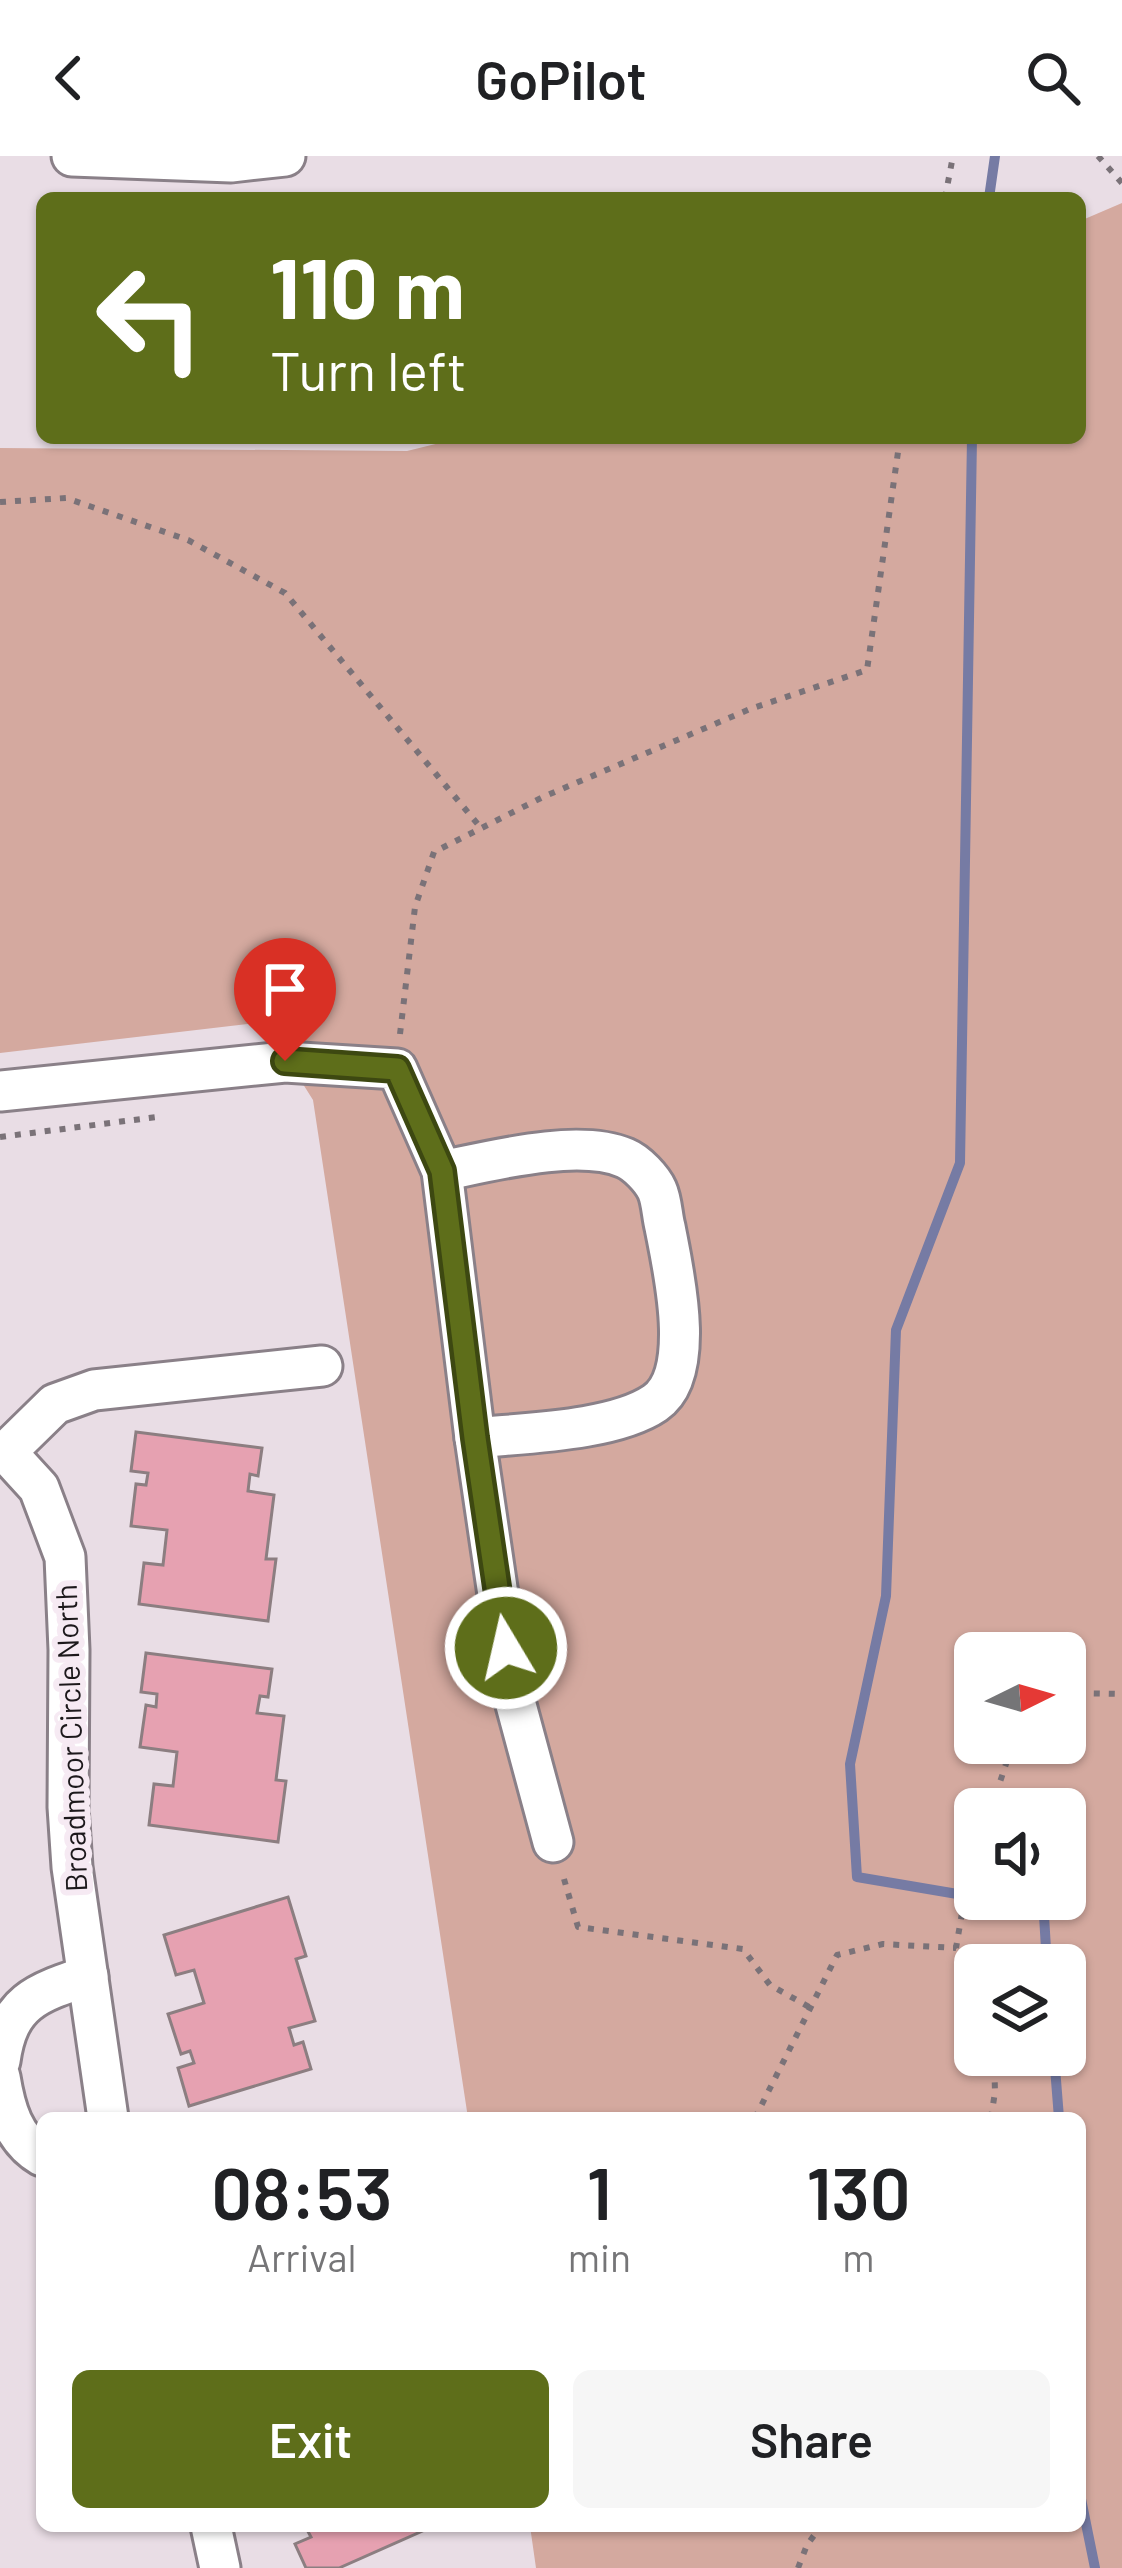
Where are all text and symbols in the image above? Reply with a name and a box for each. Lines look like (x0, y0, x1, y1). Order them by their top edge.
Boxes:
icon: back (36, 45, 102, 111)
icon: search (1020, 45, 1086, 111)
text: GoPilot (475, 46, 647, 111)
text: 110 m (270, 235, 465, 336)
icon: left (72, 240, 228, 396)
text: Turn left (270, 337, 467, 402)
pin (234, 938, 336, 1061)
icon: arrive (252, 956, 318, 1022)
street label: Broadmoor Circle North (47, 1584, 93, 1893)
position arrow (443, 1585, 569, 1711)
north arrow (954, 1632, 1086, 1764)
map controls (954, 1632, 1086, 2076)
button: sound (954, 1788, 1086, 1920)
button: layers (954, 1944, 1086, 2076)
text: 08:53 (211, 2148, 392, 2234)
text: 1 (587, 2148, 612, 2234)
text: 130 (806, 2148, 911, 2234)
text: Arrival (247, 2233, 356, 2280)
text: min (568, 2233, 631, 2280)
text: m (842, 2233, 875, 2280)
button: Exit (72, 2370, 549, 2508)
button: Share (573, 2370, 1050, 2508)

